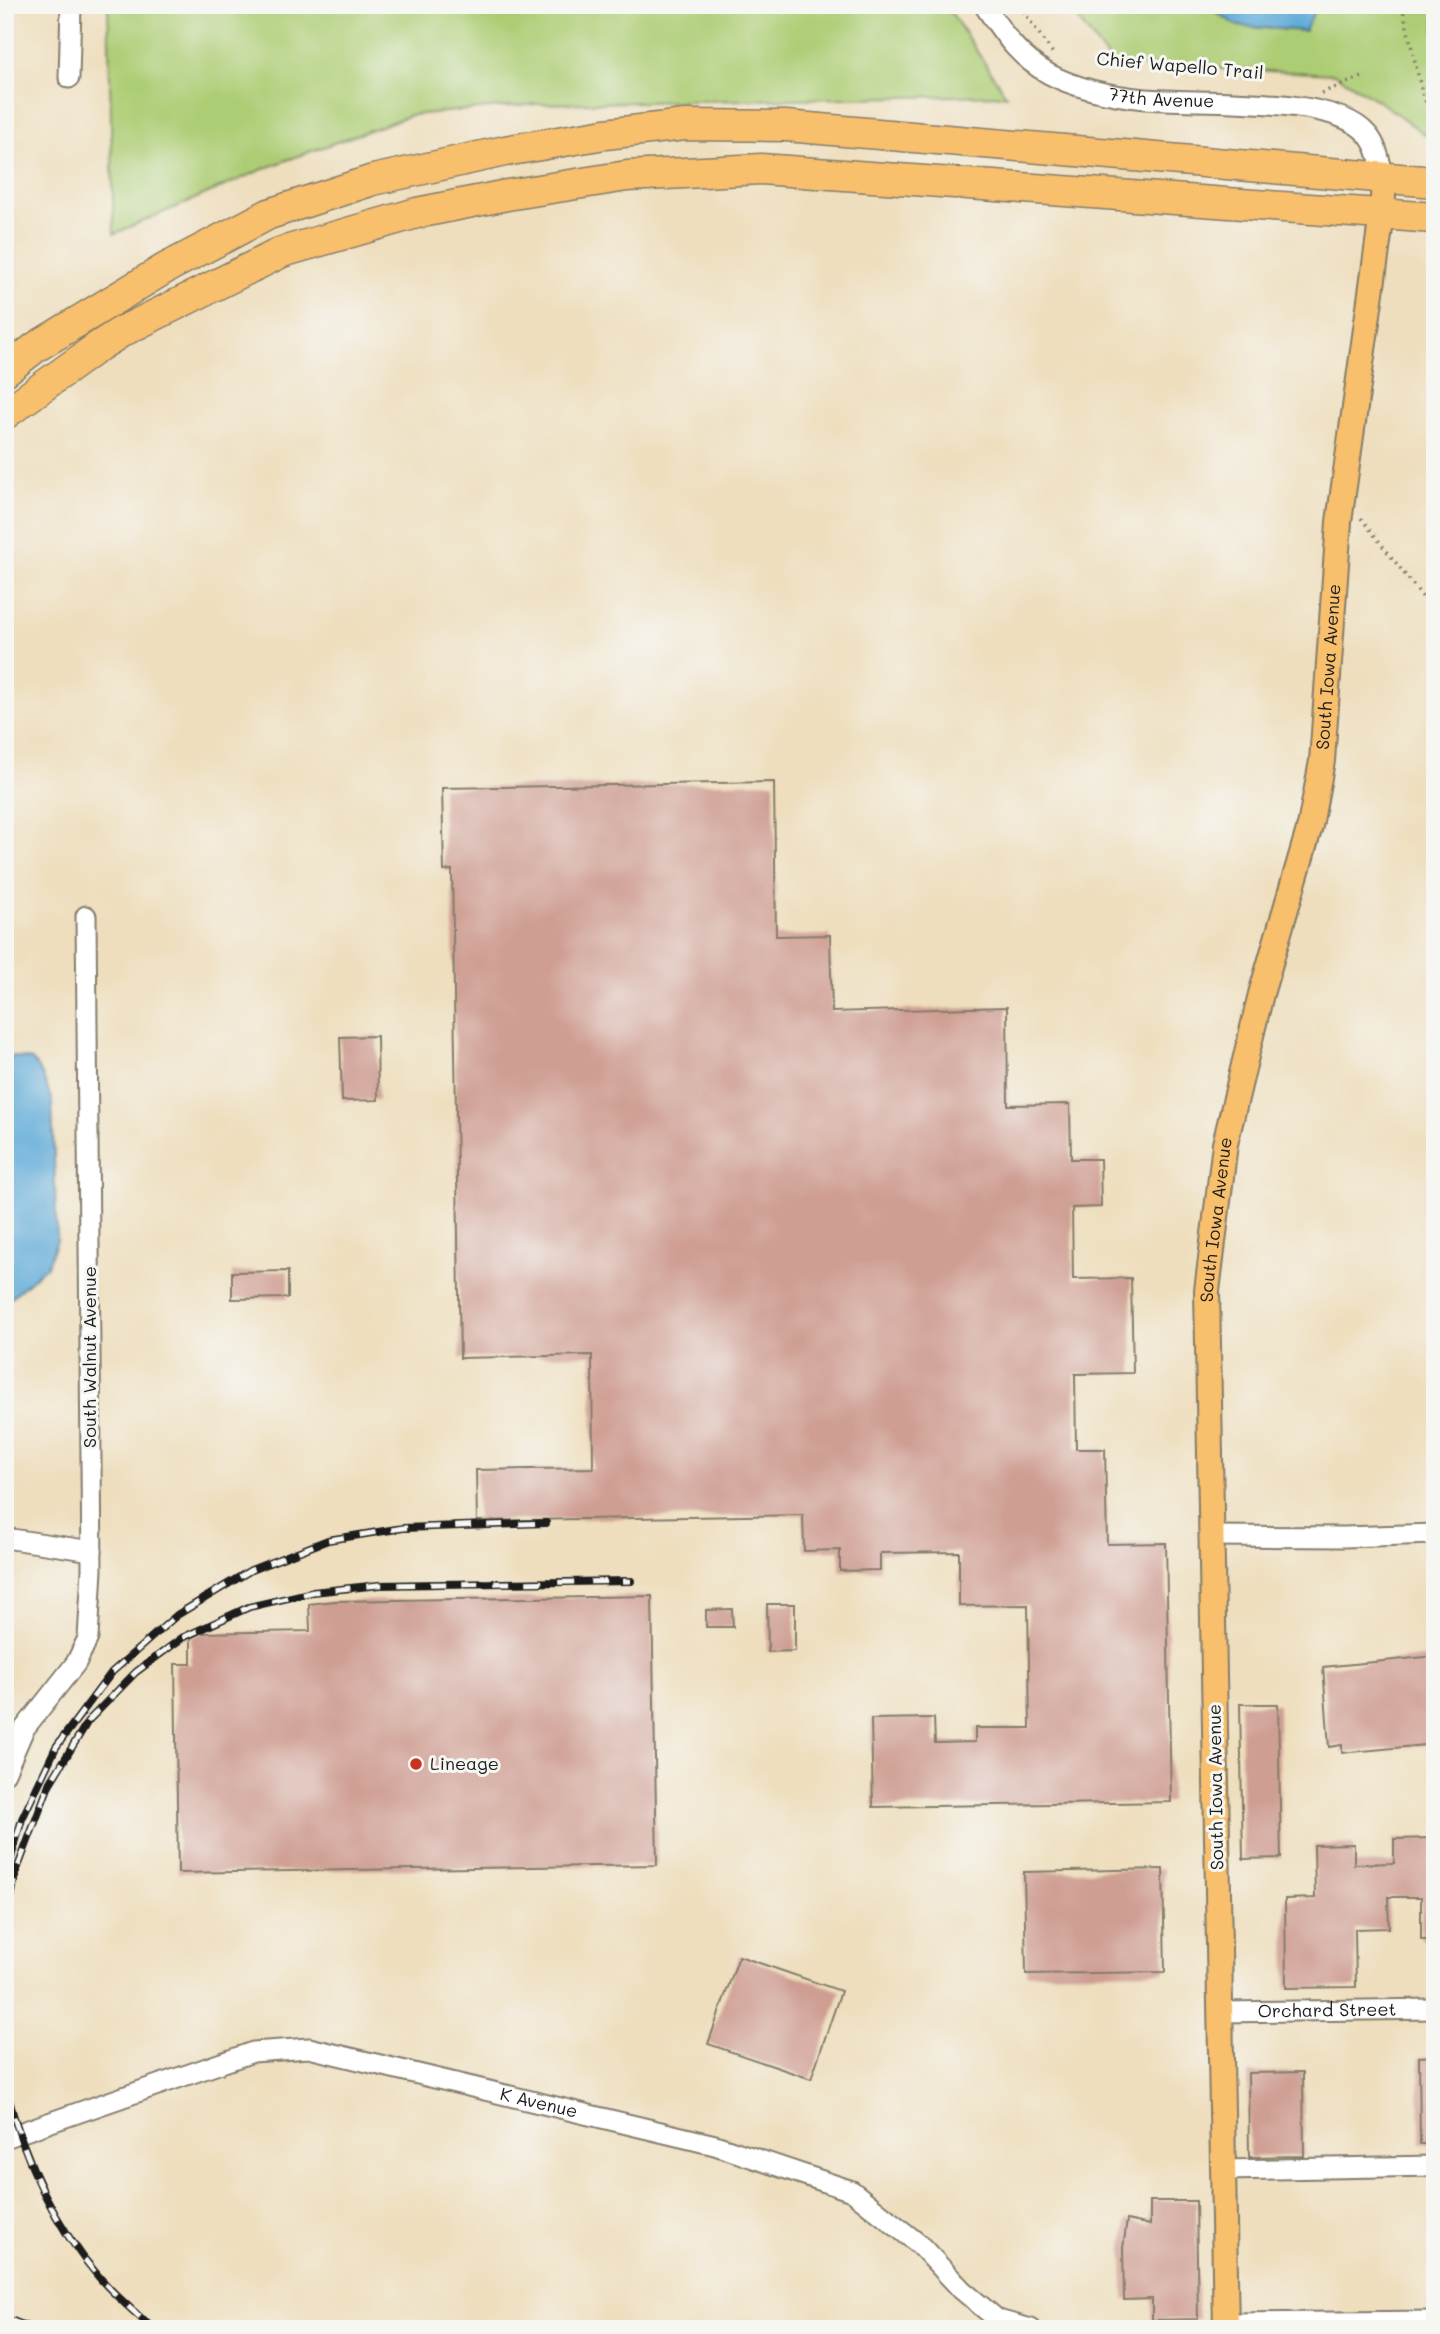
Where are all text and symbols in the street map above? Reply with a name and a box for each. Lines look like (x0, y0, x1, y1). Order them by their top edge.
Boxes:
street label: Chief Wapello Trail (1096, 46, 1265, 84)
street label: 77th Avenue (1107, 81, 1214, 112)
street label: South Iowa Avenue (1310, 583, 1346, 751)
street label: South Iowa Avenue (1194, 1134, 1237, 1303)
street label: South Walnut Avenue (77, 1266, 101, 1448)
street label: South Iowa Avenue (1202, 1704, 1228, 1870)
place label: Lineage (430, 1751, 499, 1775)
marker: Lineage (408, 1756, 424, 1772)
street label: Orchard Street (1257, 1997, 1397, 2022)
street label: K Avenue (498, 2081, 580, 2123)

